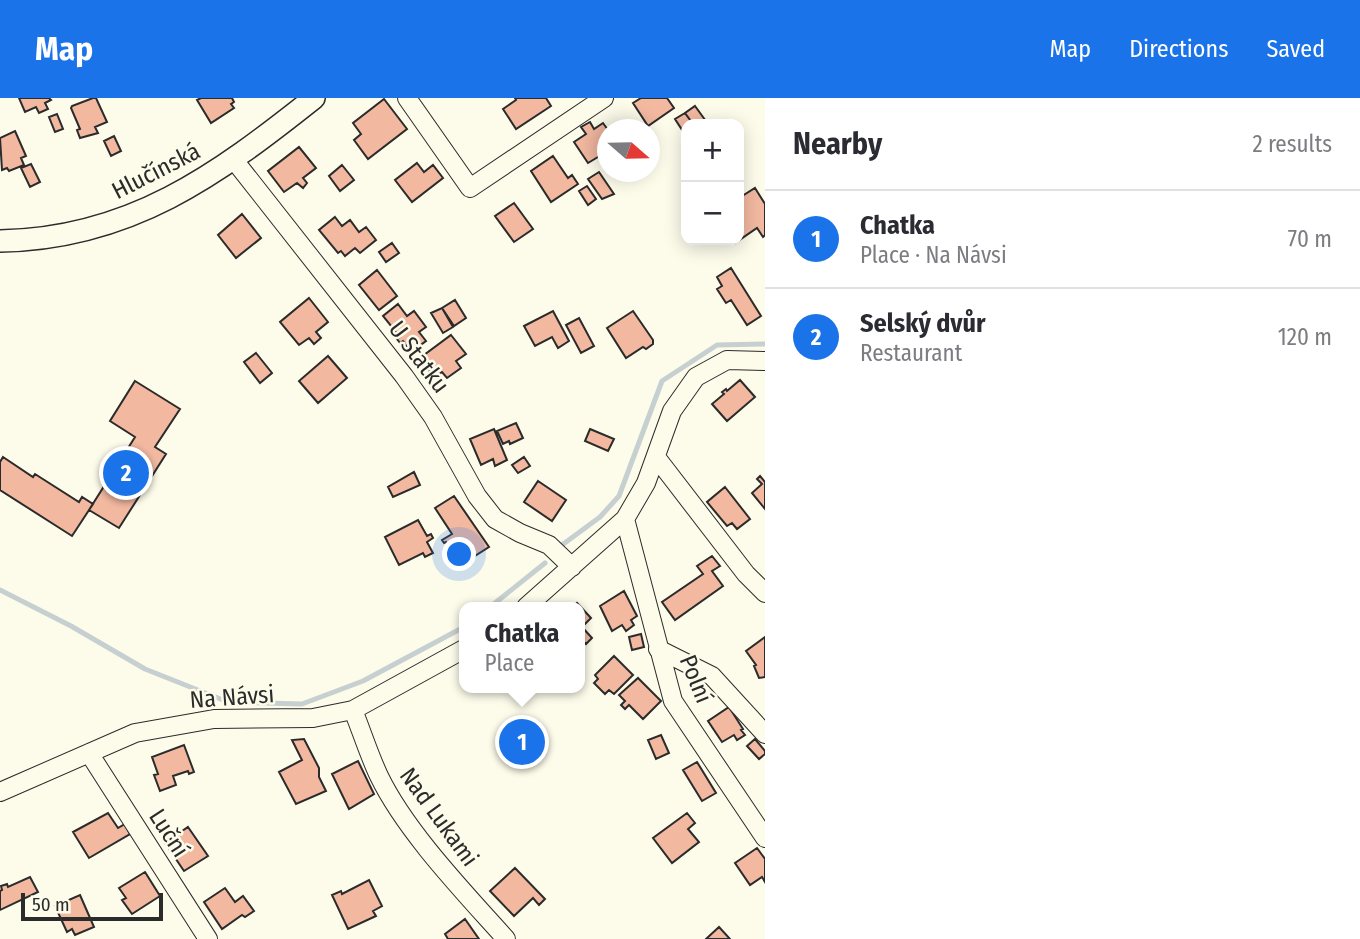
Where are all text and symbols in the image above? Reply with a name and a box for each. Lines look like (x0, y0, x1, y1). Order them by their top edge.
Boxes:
text: Map (35, 29, 93, 69)
text: Map (1050, 35, 1091, 63)
text: Directions (1129, 35, 1228, 63)
text: Saved (1266, 35, 1325, 63)
north arrow (597, 119, 660, 182)
map controls (681, 119, 744, 245)
button: + (681, 119, 744, 182)
text: Nearby (793, 126, 882, 162)
text: 2 results (1252, 130, 1332, 158)
street label: Hlučínská (107, 137, 205, 205)
button: − (681, 182, 744, 245)
text: Chatka (860, 210, 935, 241)
text: 1 (811, 225, 821, 253)
text: 70 m (1288, 225, 1332, 253)
text: Place · Na Návsi (860, 241, 1007, 269)
text: Selský dvůr (860, 308, 986, 339)
street label: U Statku (383, 316, 455, 398)
text: 2 (811, 323, 821, 351)
text: 120 m (1278, 323, 1332, 351)
text: Restaurant (860, 339, 962, 367)
pin: 2 (103, 447, 149, 499)
your location (442, 537, 476, 571)
popup (459, 602, 585, 693)
text: Chatka (485, 618, 559, 649)
text: Place (485, 649, 534, 677)
street label: Polní (674, 651, 718, 707)
street label: Na Návsi (189, 680, 275, 714)
pin: 1 (499, 716, 545, 768)
street label: Nad Lukami (394, 762, 484, 872)
street label: Luční (143, 804, 195, 862)
scale bar (21, 890, 163, 922)
text: 50 m (32, 893, 70, 916)

